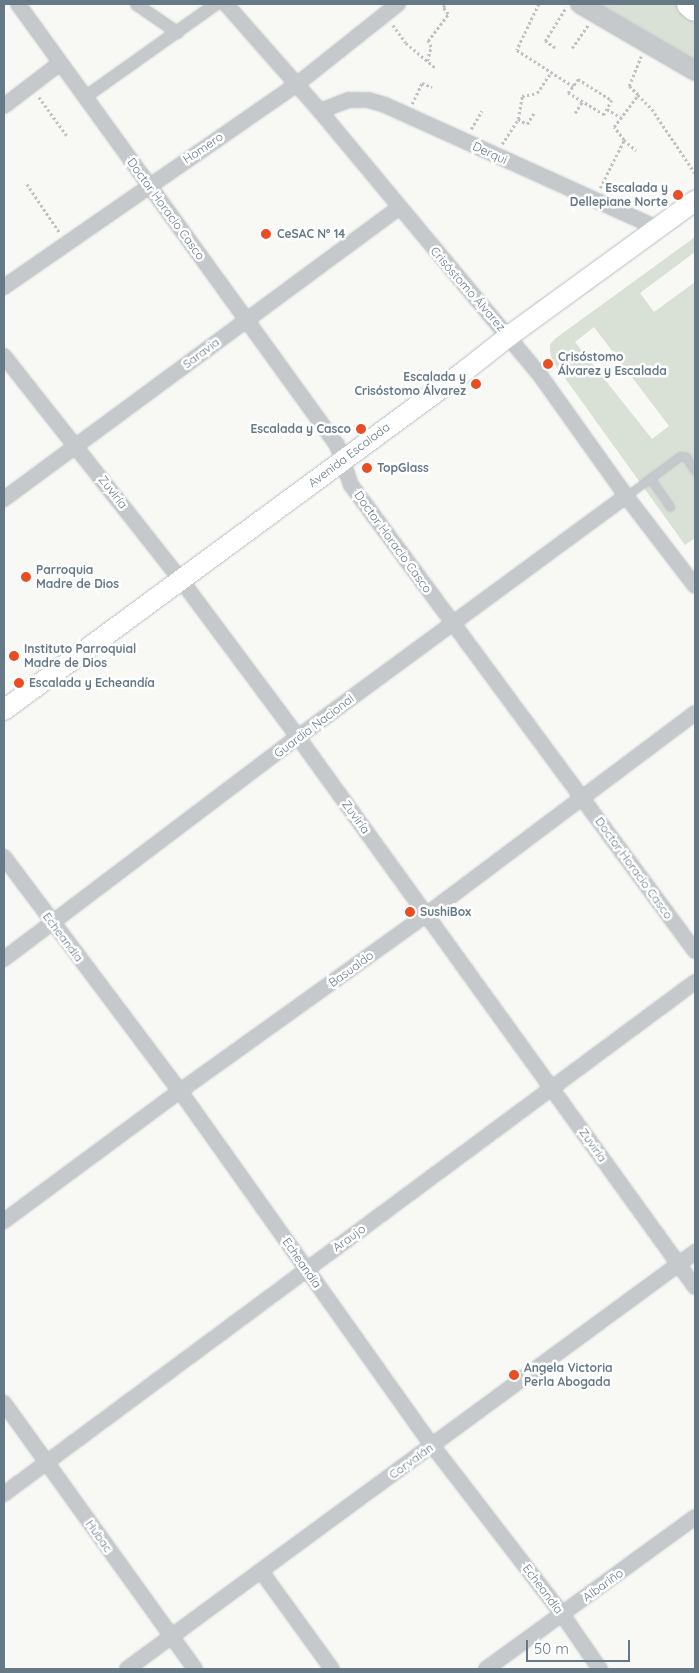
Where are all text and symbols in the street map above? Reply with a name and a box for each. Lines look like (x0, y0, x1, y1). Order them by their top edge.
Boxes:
street label: Homero (180, 129, 226, 167)
street label: Derqui (470, 139, 510, 167)
street label: Doctor Horacio Casco (124, 155, 208, 263)
place label: Escalada y Dellepiane Norte (570, 181, 668, 209)
marker: Escalada y Dellepiane Norte (672, 189, 684, 201)
marker: CeSAC Nº 14 (259, 227, 273, 241)
place label: CeSAC Nº 14 (277, 227, 345, 241)
street label: Crisóstomo Álvarez (427, 244, 509, 334)
street label: Saravia (180, 335, 222, 371)
place label: Crisóstomo Álvarez y Escalada (558, 350, 667, 378)
marker: Crisóstomo Álvarez y Escalada (542, 358, 554, 370)
place label: Escalada y Crisóstomo Álvarez (354, 370, 466, 398)
marker: Escalada y Crisóstomo Álvarez (470, 378, 482, 390)
street label: Avenida Escalada (305, 420, 393, 490)
place label: Escalada y Casco (250, 422, 351, 436)
marker: Escalada y Casco (355, 423, 367, 435)
place label: TopGlass (377, 461, 429, 475)
marker: TopGlass (361, 462, 373, 474)
street label: Zuviría (96, 473, 130, 511)
street label: Doctor Horacio Casco (351, 488, 435, 596)
place label: Parroquia Madre de Dios (36, 563, 119, 591)
marker: Parroquia Madre de Dios (20, 571, 32, 583)
place label: Instituto Parroquial Madre de Dios (24, 642, 136, 670)
marker: Instituto Parroquial Madre de Dios (8, 650, 20, 662)
place label: Escalada y Echeandía (29, 676, 155, 690)
marker: Escalada y Echeandía (13, 677, 25, 689)
street label: Guardia Nacional (271, 691, 357, 761)
street label: Zuviría (339, 797, 373, 837)
street label: Doctor Horacio Casco (592, 814, 676, 922)
place label: SushiBox (420, 905, 471, 919)
marker: SushiBox (404, 906, 416, 918)
street label: Echeandía (40, 910, 86, 964)
street label: Basualdo (326, 948, 376, 990)
street label: Zuviría (576, 1125, 610, 1165)
street label: Araujo (330, 1221, 368, 1255)
street label: Echeandía (279, 1235, 325, 1291)
place label: Angela Victoria Perla Abogada (524, 1361, 613, 1389)
marker: Angela Victoria Perla Abogada (508, 1369, 520, 1381)
street label: Corvalán (386, 1440, 436, 1482)
street label: Hubac (83, 1517, 115, 1555)
street label: Echeandía (520, 1562, 566, 1616)
street label: Albariño (580, 1566, 626, 1604)
scale bar (529, 1630, 633, 1662)
text: 50 m (534, 1639, 569, 1658)

